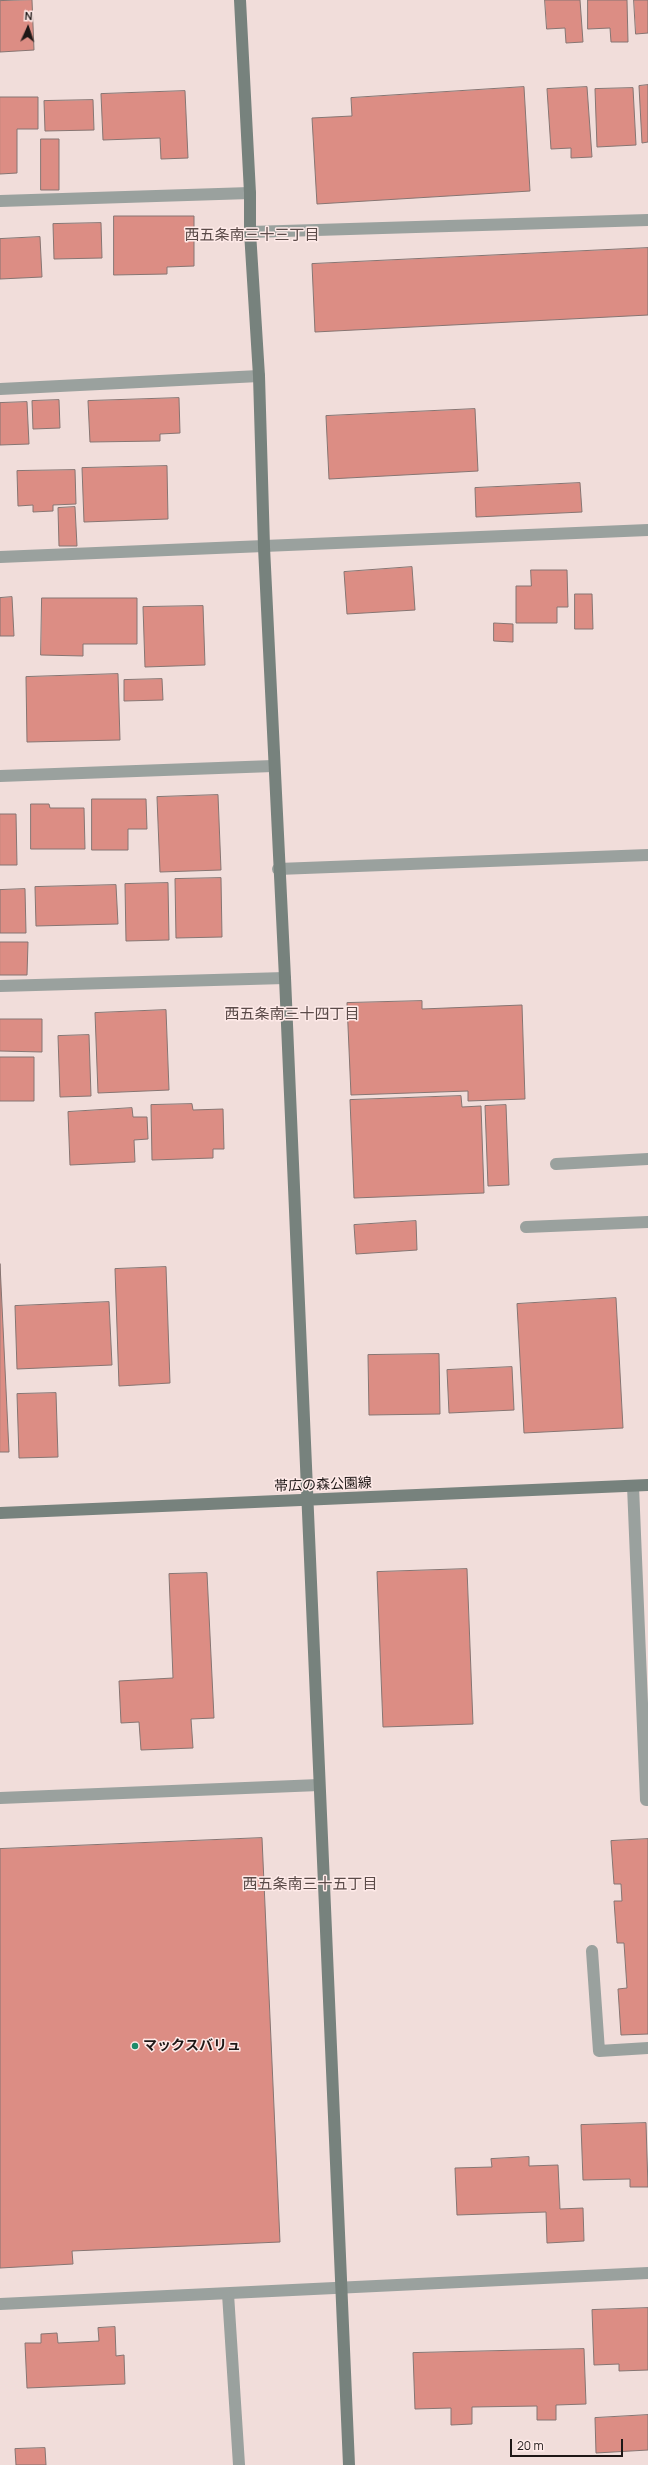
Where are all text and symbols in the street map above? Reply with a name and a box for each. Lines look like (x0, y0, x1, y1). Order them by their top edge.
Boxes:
north arrow (8, 8, 48, 48)
text: N (24, 8, 33, 23)
district label: 西五条南三十三丁目 (185, 227, 319, 245)
district label: 西五条南三十四丁目 (225, 1006, 359, 1024)
street label: 帯広の森公園線 (274, 1475, 372, 1495)
district label: 西五条南三十五丁目 (243, 1876, 377, 1894)
place label: マックスバリュ (143, 2038, 241, 2054)
marker: マックスバリュ (130, 2041, 140, 2051)
scale bar (512, 2431, 625, 2457)
text: 20 m (517, 2437, 544, 2454)

